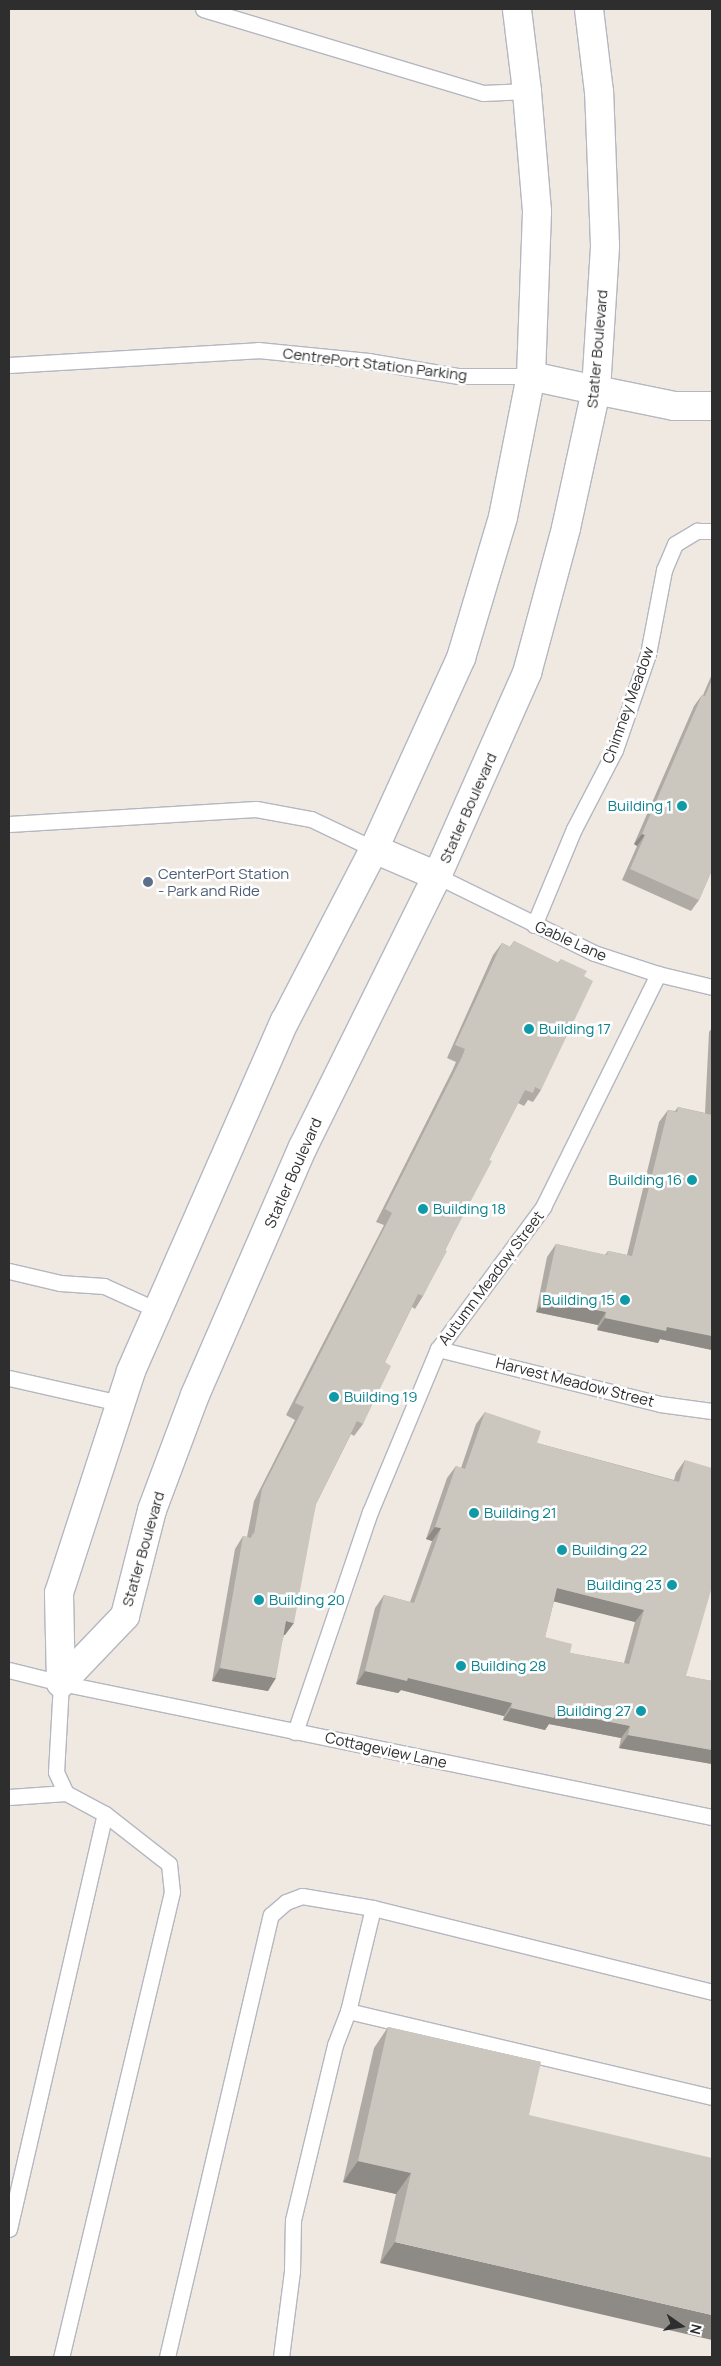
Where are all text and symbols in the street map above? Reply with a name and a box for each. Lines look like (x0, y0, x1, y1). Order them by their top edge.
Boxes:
street label: Statler Boulevard (583, 289, 611, 409)
street label: CentrePort Station Parking (282, 344, 468, 384)
street label: Chimney Meadow (599, 644, 657, 766)
street label: Statler Boulevard (436, 750, 500, 866)
place label: Building 1 (608, 797, 672, 815)
marker: Building 1 (676, 800, 688, 812)
place label: CenterPort Station - Park and Ride (158, 864, 289, 899)
marker: CenterPort Station - Park and Ride (142, 876, 154, 888)
street label: Gable Lane (532, 917, 610, 965)
place label: Building 17 (539, 1020, 611, 1038)
marker: Building 17 (523, 1023, 535, 1035)
street label: Statler Boulevard (261, 1115, 325, 1231)
place label: Building 16 (609, 1171, 682, 1189)
marker: Building 16 (686, 1174, 698, 1186)
place label: Building 18 (433, 1200, 506, 1218)
marker: Building 18 (417, 1203, 429, 1215)
street label: Autumn Meadow Street (435, 1207, 547, 1349)
place label: Building 15 (542, 1291, 615, 1309)
marker: Building 15 (619, 1294, 631, 1306)
street label: Harvest Meadow Street (494, 1354, 656, 1410)
place label: Building 19 (344, 1388, 417, 1406)
marker: Building 19 (328, 1391, 340, 1403)
street label: Statler Boulevard (118, 1489, 168, 1609)
place label: Building 21 (484, 1504, 557, 1522)
marker: Building 21 (468, 1507, 480, 1519)
place label: Building 22 (572, 1541, 647, 1559)
marker: Building 22 (556, 1544, 568, 1556)
place label: Building 23 (587, 1576, 662, 1594)
marker: Building 23 (666, 1579, 678, 1591)
place label: Building 20 (269, 1591, 345, 1609)
marker: Building 20 (253, 1594, 265, 1606)
place label: Building 28 (471, 1657, 547, 1675)
marker: Building 28 (455, 1660, 467, 1672)
place label: Building 27 (557, 1702, 631, 1720)
marker: Building 27 (635, 1705, 647, 1717)
street label: Cottageview Lane (323, 1728, 449, 1772)
north arrow (656, 2301, 706, 2351)
text: N (686, 2322, 706, 2337)

